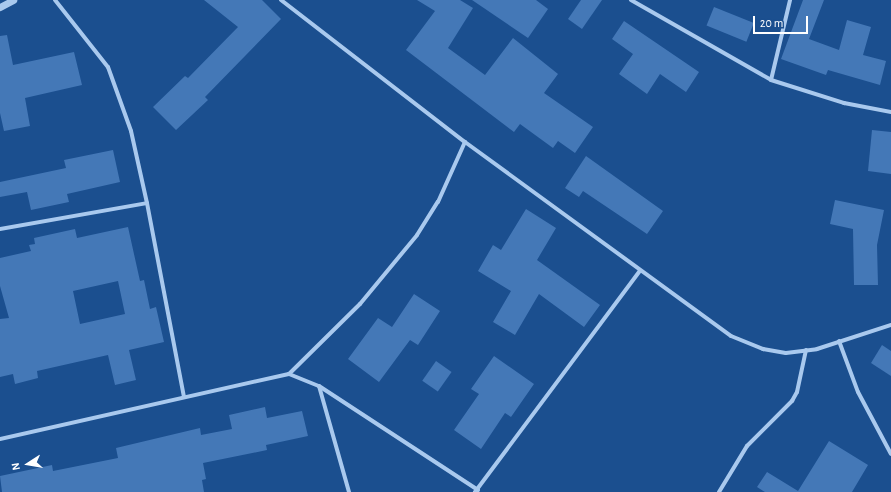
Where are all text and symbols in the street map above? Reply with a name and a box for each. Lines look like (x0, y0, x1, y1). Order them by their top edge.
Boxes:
scale bar (755, 8, 810, 34)
text: 20 m (760, 17, 783, 29)
north arrow (8, 444, 48, 484)
text: N (10, 462, 22, 471)

